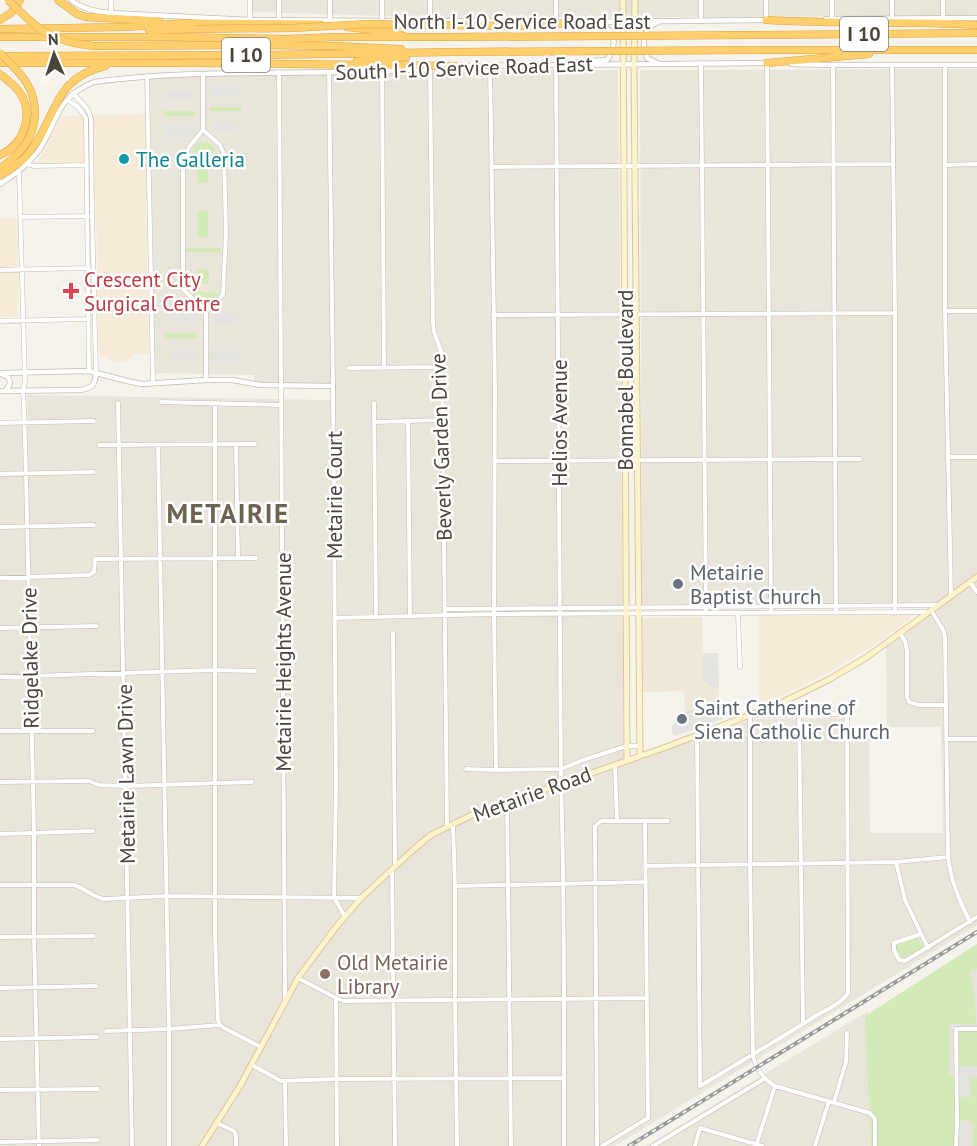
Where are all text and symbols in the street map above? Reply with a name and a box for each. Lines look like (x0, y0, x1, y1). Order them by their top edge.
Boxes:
street label: North I-10 Service Road East (393, 8, 651, 35)
road number: I 10 (840, 17, 888, 51)
north arrow (24, 24, 84, 84)
text: N (47, 29, 59, 49)
road number: I 10 (222, 38, 270, 72)
street label: South I-10 Service Road East (335, 50, 593, 86)
place label: The Galleria (136, 146, 245, 173)
marker: The Galleria (117, 152, 131, 166)
place label: Crescent City Surgical Centre (84, 266, 220, 317)
marker: Crescent City Surgical Centre (62, 282, 80, 300)
street label: Bonnabel Boulevard (612, 290, 639, 470)
street label: Beverly Garden Drive (424, 353, 458, 541)
street label: Helios Avenue (546, 359, 573, 487)
street label: Metairie Court (321, 431, 348, 559)
district label: METAIRIE (167, 496, 290, 530)
street label: Metairie Heights Avenue (270, 552, 297, 772)
place label: Metairie Baptist Church (690, 559, 821, 610)
marker: Metairie Baptist Church (671, 577, 685, 591)
street label: Ridgelake Drive (15, 587, 45, 729)
street label: Metairie Lawn Drive (111, 684, 141, 864)
place label: Saint Catherine of Siena Catholic Church (694, 694, 890, 745)
marker: Saint Catherine of Siena Catholic Church (675, 712, 689, 726)
street label: Metairie Road (469, 760, 595, 828)
place label: Old Metairie Library (337, 949, 448, 1000)
marker: Old Metairie Library (318, 967, 332, 981)

